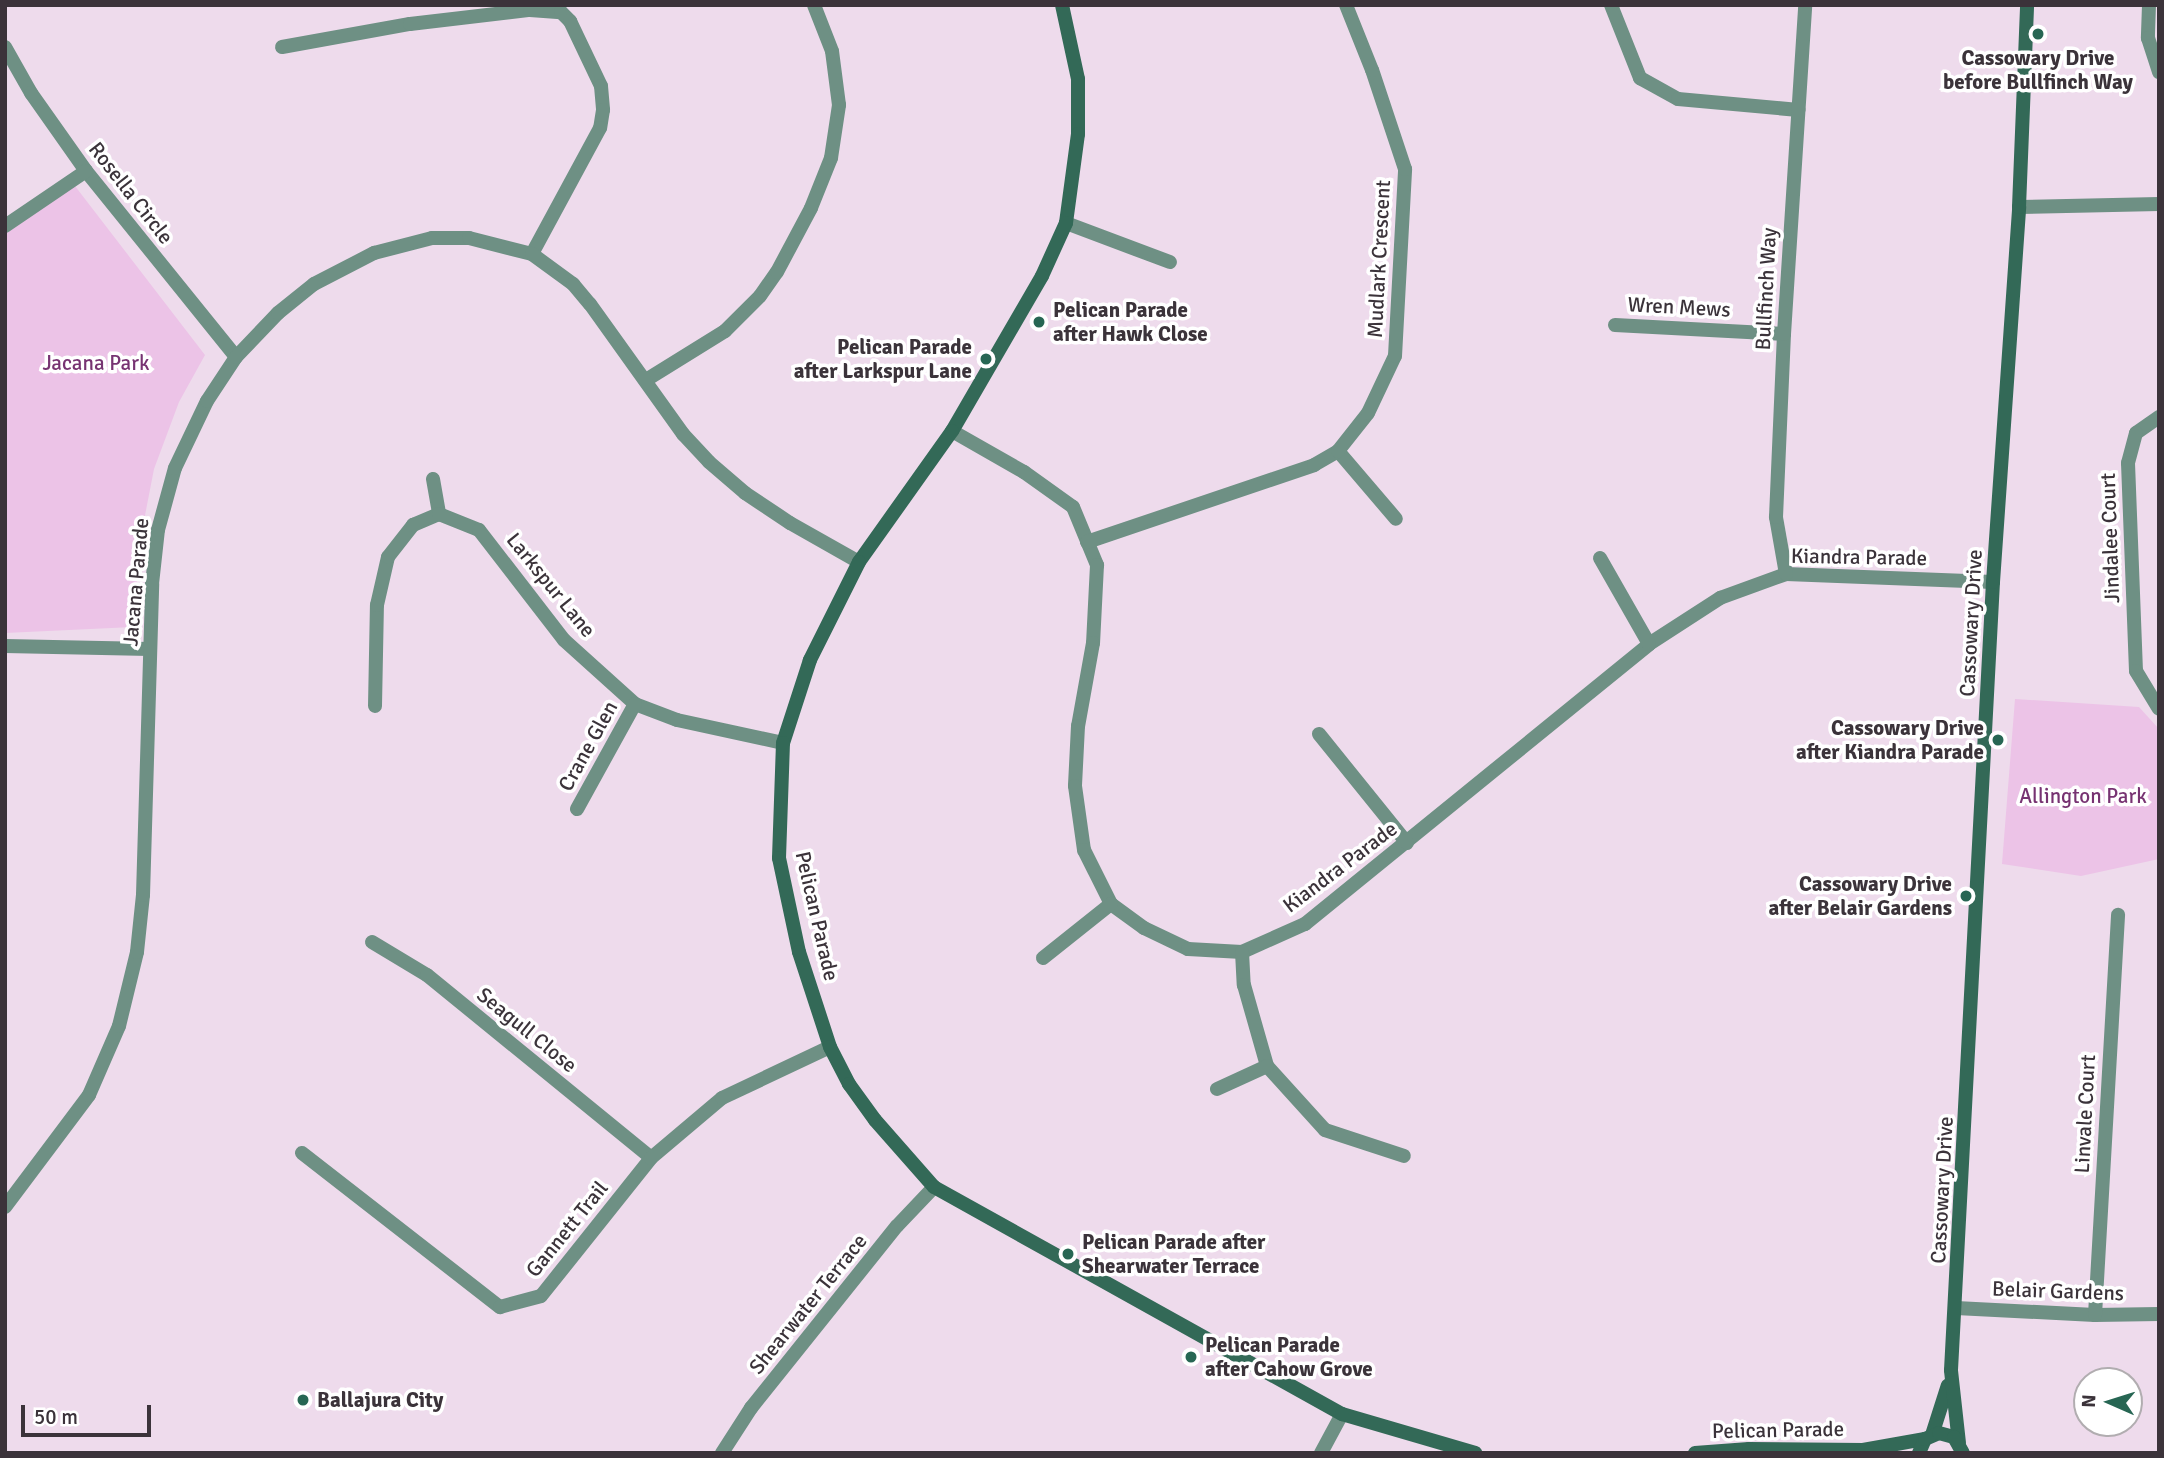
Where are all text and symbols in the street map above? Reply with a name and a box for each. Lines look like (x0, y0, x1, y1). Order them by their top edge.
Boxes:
marker: Cassowary Drive before Bullfinch Way (2030, 26, 2046, 42)
place label: Cassowary Drive before Bullfinch Way (1943, 45, 2133, 95)
street label: Rosella Circle (83, 137, 179, 249)
street label: Mudlark Crescent (1362, 179, 1396, 339)
street label: Bullfinch Way (1750, 227, 1782, 351)
street label: Wren Mews (1627, 292, 1731, 322)
place label: Pelican Parade after Hawk Close (1053, 297, 1208, 347)
marker: Pelican Parade after Hawk Close (1031, 314, 1047, 330)
place label: Pelican Parade after Larkspur Lane (794, 334, 972, 384)
park label: Jacana Park (42, 350, 150, 376)
marker: Pelican Parade after Larkspur Lane (978, 351, 994, 367)
street label: Jindalee Court (2095, 472, 2125, 604)
street label: Jacana Parade (118, 517, 154, 647)
street label: Larkspur Lane (501, 528, 601, 642)
street label: Kiandra Parade (1791, 543, 1927, 571)
street label: Cassowary Drive (1955, 549, 1987, 697)
street label: Crane Glen (553, 697, 623, 795)
place label: Cassowary Drive after Kiandra Parade (1796, 715, 1984, 765)
marker: Cassowary Drive after Kiandra Parade (1990, 732, 2006, 748)
park label: Allington Park (2019, 783, 2147, 809)
street label: Kiandra Parade (1278, 816, 1402, 918)
street label: Pelican Parade (790, 849, 844, 983)
place label: Cassowary Drive after Belair Gardens (1768, 871, 1952, 921)
marker: Cassowary Drive after Belair Gardens (1958, 888, 1974, 904)
street label: Seagull Close (472, 982, 582, 1078)
street label: Linvale Court (2069, 1054, 2101, 1174)
street label: Cassowary Drive (1926, 1116, 1958, 1264)
street label: Gannett Trail (521, 1176, 613, 1282)
street label: Shearwater Terrace (744, 1229, 872, 1379)
place label: Pelican Parade after Shearwater Terrace (1082, 1229, 1265, 1279)
marker: Pelican Parade after Shearwater Terrace (1060, 1246, 1076, 1262)
street label: Belair Gardens (1992, 1276, 2124, 1306)
place label: Pelican Parade after Cahow Grove (1205, 1332, 1373, 1382)
marker: Pelican Parade after Cahow Grove (1183, 1349, 1199, 1365)
north arrow (2073, 1367, 2143, 1437)
place label: Ballajura City (317, 1387, 443, 1413)
scale bar (24, 1392, 154, 1436)
marker: Ballajura City (295, 1392, 311, 1408)
text: N (2077, 1394, 2101, 1408)
text: 50 m (34, 1404, 78, 1430)
street label: Pelican Parade (1712, 1416, 1844, 1444)

